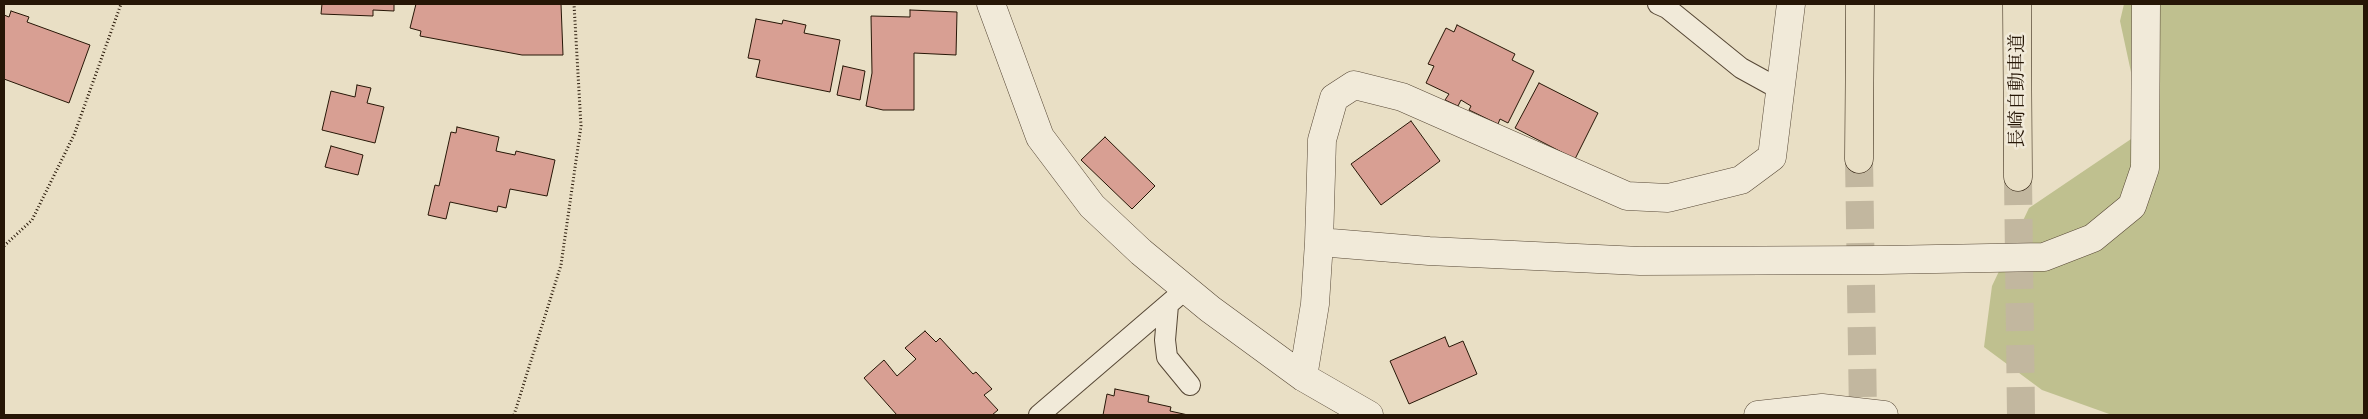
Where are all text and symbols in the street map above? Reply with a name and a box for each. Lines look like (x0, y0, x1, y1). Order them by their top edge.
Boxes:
street label: 長崎自動車道 (2007, 34, 2029, 148)

